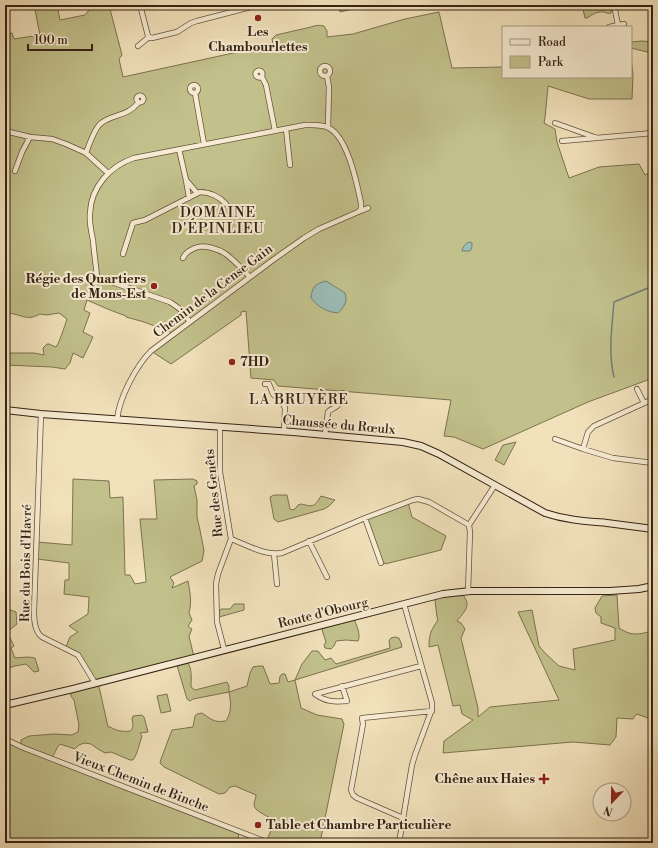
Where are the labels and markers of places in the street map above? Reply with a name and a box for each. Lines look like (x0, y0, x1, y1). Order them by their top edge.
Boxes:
marker: Les Chambourlettes (253, 13, 263, 23)
place label: Les Chambourlettes (208, 24, 308, 55)
place label: Régie des Quartiers de Mons-Est (26, 271, 146, 302)
marker: Régie des Quartiers de Mons-Est (149, 281, 159, 291)
place label: 7HD (240, 354, 269, 370)
marker: 7HD (227, 357, 237, 367)
place label: Chêne aux Haies (435, 771, 535, 787)
marker: Chêne aux Haies (538, 773, 550, 785)
place label: Table et Chambre Particulière (266, 817, 451, 833)
marker: Table et Chambre Particulière (253, 820, 263, 830)

